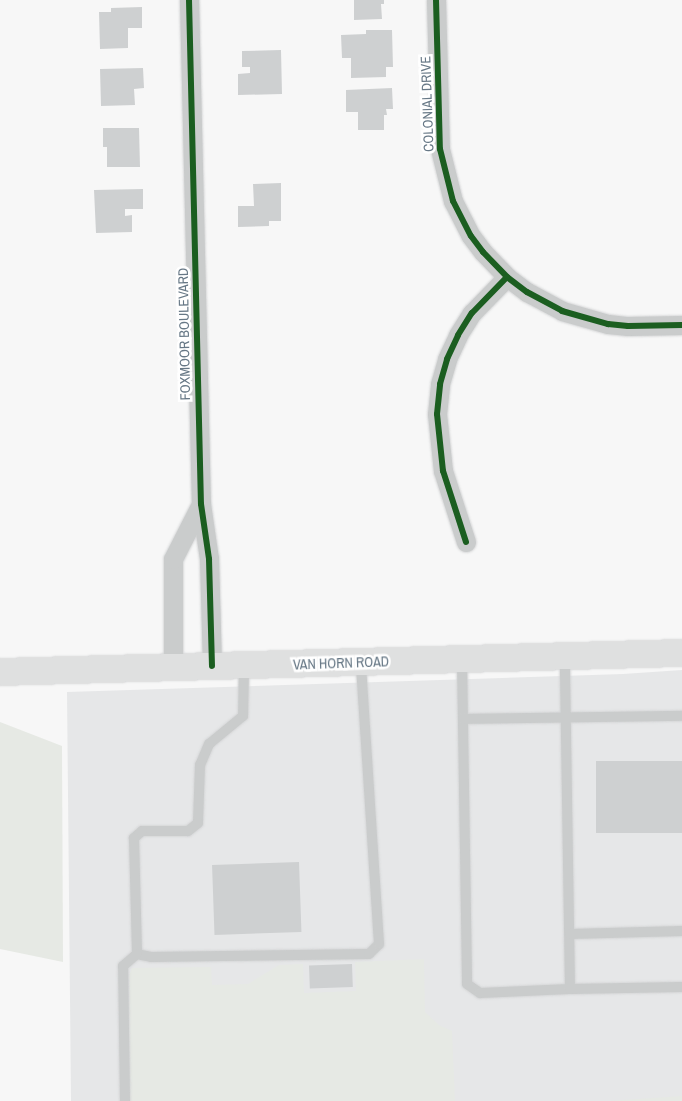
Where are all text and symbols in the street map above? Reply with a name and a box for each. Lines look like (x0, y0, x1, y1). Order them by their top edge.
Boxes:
street label: COLONIAL DRIVE (417, 56, 437, 152)
street label: FOXMOOR BOULEVARD (174, 268, 194, 400)
street label: VAN HORN ROAD (293, 653, 389, 673)

